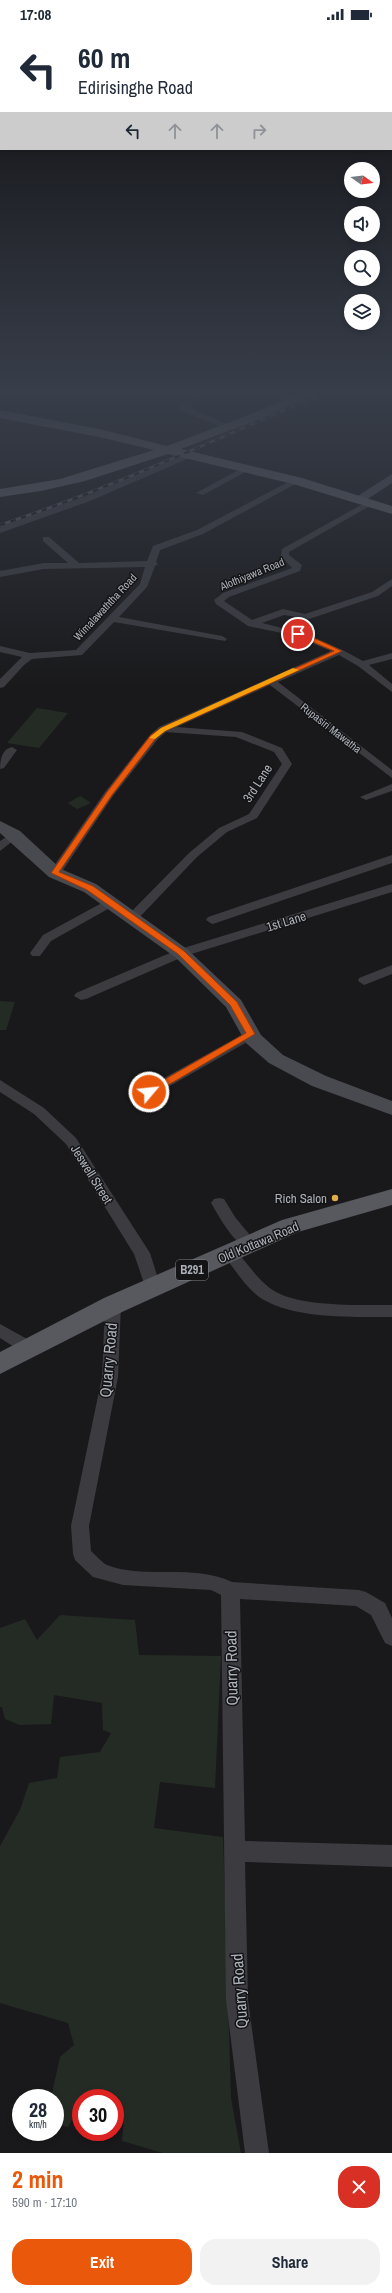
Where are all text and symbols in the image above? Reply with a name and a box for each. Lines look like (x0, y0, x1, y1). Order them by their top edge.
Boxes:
text: 17:08 (20, 4, 51, 25)
text: 60 m (78, 39, 130, 77)
icon: left (12, 44, 64, 96)
text: Edirisinghe Road (78, 75, 193, 100)
icon: left (122, 120, 144, 142)
icon: ahead (164, 120, 186, 142)
icon: ahead (206, 120, 228, 142)
icon: right (248, 120, 270, 142)
north arrow (344, 162, 380, 198)
map controls (344, 162, 380, 330)
button: sound (344, 206, 380, 242)
button: search (344, 250, 380, 286)
button: layers (344, 294, 380, 330)
street label: Alothiyawa Road (217, 555, 286, 594)
street label: Wimalawaththa Road (70, 571, 140, 643)
pin (281, 617, 315, 651)
icon: arrive (287, 623, 309, 645)
street label: Rupasiri Mawatha (298, 700, 364, 756)
street label: 3rd Lane (239, 761, 276, 806)
street label: 1st Lane (264, 907, 308, 936)
position arrow (128, 1071, 170, 1113)
street label: Jeswell Street (67, 1142, 116, 1207)
place label: Rich Salon (275, 1190, 327, 1207)
marker: Rich Salon (330, 1193, 340, 1203)
street label: Old Kottawa Road (215, 1218, 301, 1267)
road number: B291 (176, 1260, 208, 1280)
street label: Quarry Road (94, 1322, 122, 1398)
street label: Quarry Road (219, 1630, 243, 1706)
street label: Quarry Road (225, 1953, 253, 2029)
speed limit sign: 30 (72, 2089, 124, 2141)
text: 28 (29, 2096, 47, 2123)
text: km/h (29, 2118, 47, 2131)
text: 2 min (12, 2163, 63, 2195)
button: close (338, 2166, 380, 2208)
text: 590 m · 17:10 (12, 2194, 77, 2211)
button: Exit (12, 2239, 192, 2285)
button: Share (200, 2239, 380, 2285)

